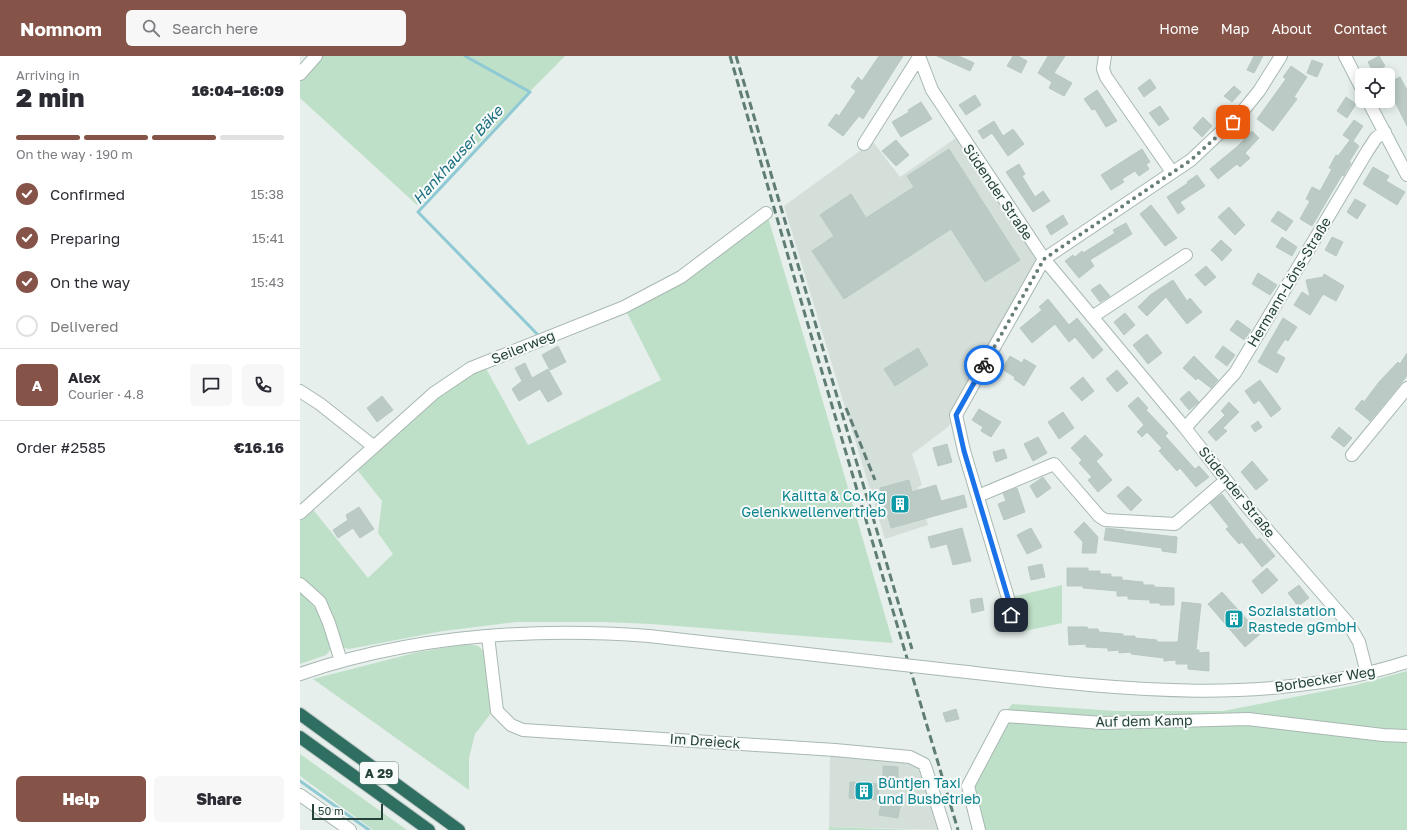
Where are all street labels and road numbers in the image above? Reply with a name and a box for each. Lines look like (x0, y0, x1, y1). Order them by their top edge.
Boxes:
street label: Südender Straße (960, 140, 1037, 243)
street label: Hermann-Löns-Straße (1243, 214, 1334, 350)
street label: Seilerweg (489, 326, 557, 367)
street label: Südender Straße (1195, 443, 1279, 541)
street label: Borbecker Weg (1273, 662, 1377, 695)
street label: Auf dem Kamp (1095, 711, 1193, 730)
street label: Im Dreieck (669, 730, 741, 751)
road number: A 29 (360, 762, 398, 784)

